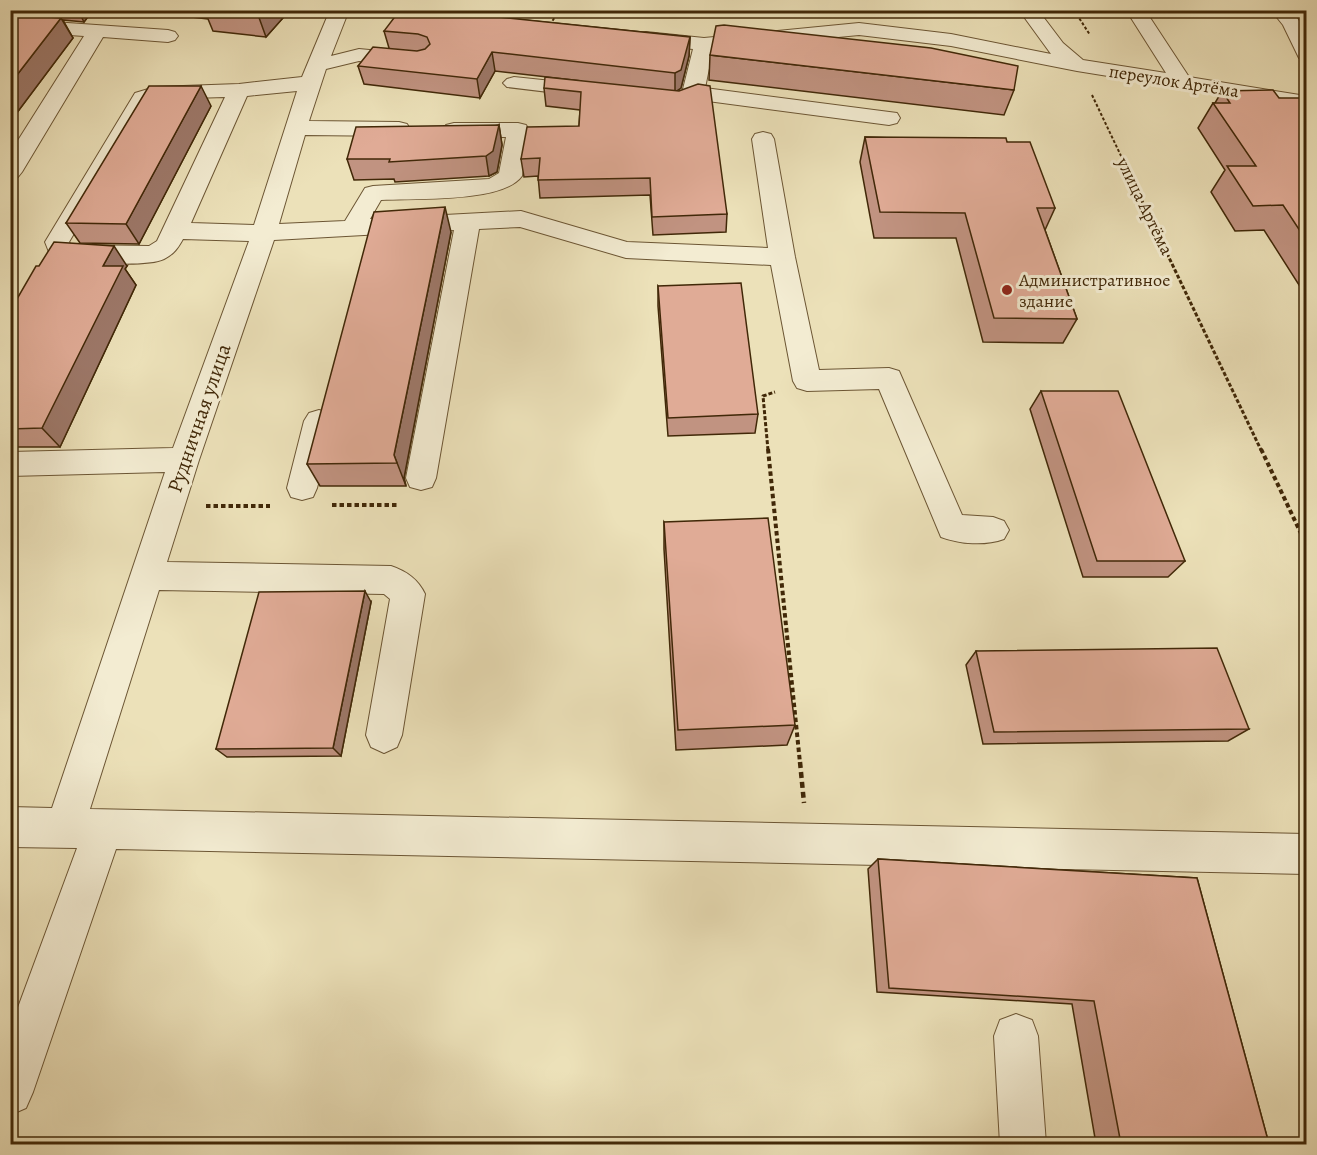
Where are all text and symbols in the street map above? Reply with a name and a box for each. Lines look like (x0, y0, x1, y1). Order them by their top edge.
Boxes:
street label: переулок Артёма (1107, 59, 1241, 103)
street label: улица Артёма (1111, 152, 1179, 259)
place label: Административное здание (1018, 268, 1170, 313)
marker: Административное здание (1000, 283, 1014, 297)
street label: Рудничная улица (160, 339, 238, 496)

